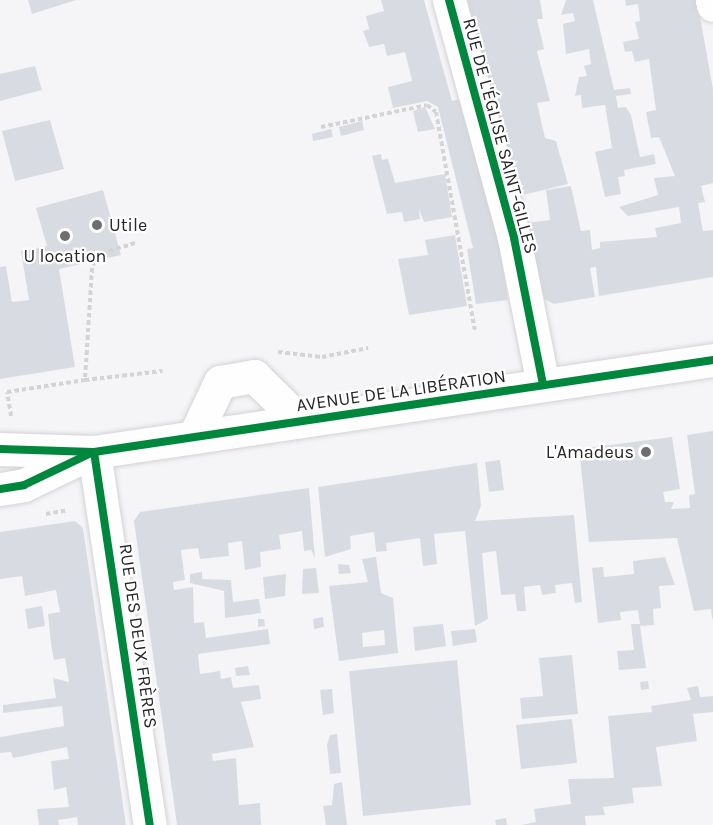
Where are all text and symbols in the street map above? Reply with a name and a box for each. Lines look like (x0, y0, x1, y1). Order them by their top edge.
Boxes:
street label: RUE DE L'ÉGLISE SAINT-GILLES (458, 16, 542, 256)
place label: Utile (109, 214, 147, 236)
marker: Utile (90, 218, 104, 232)
marker: U location (58, 229, 72, 243)
place label: U location (24, 245, 106, 267)
street label: AVENUE DE LA LIBÉRATION (295, 366, 507, 416)
place label: L'Amadeus (546, 441, 634, 463)
marker: L'Amadeus (639, 445, 653, 459)
street label: RUE DES DEUX FRÈRES (114, 542, 162, 730)

